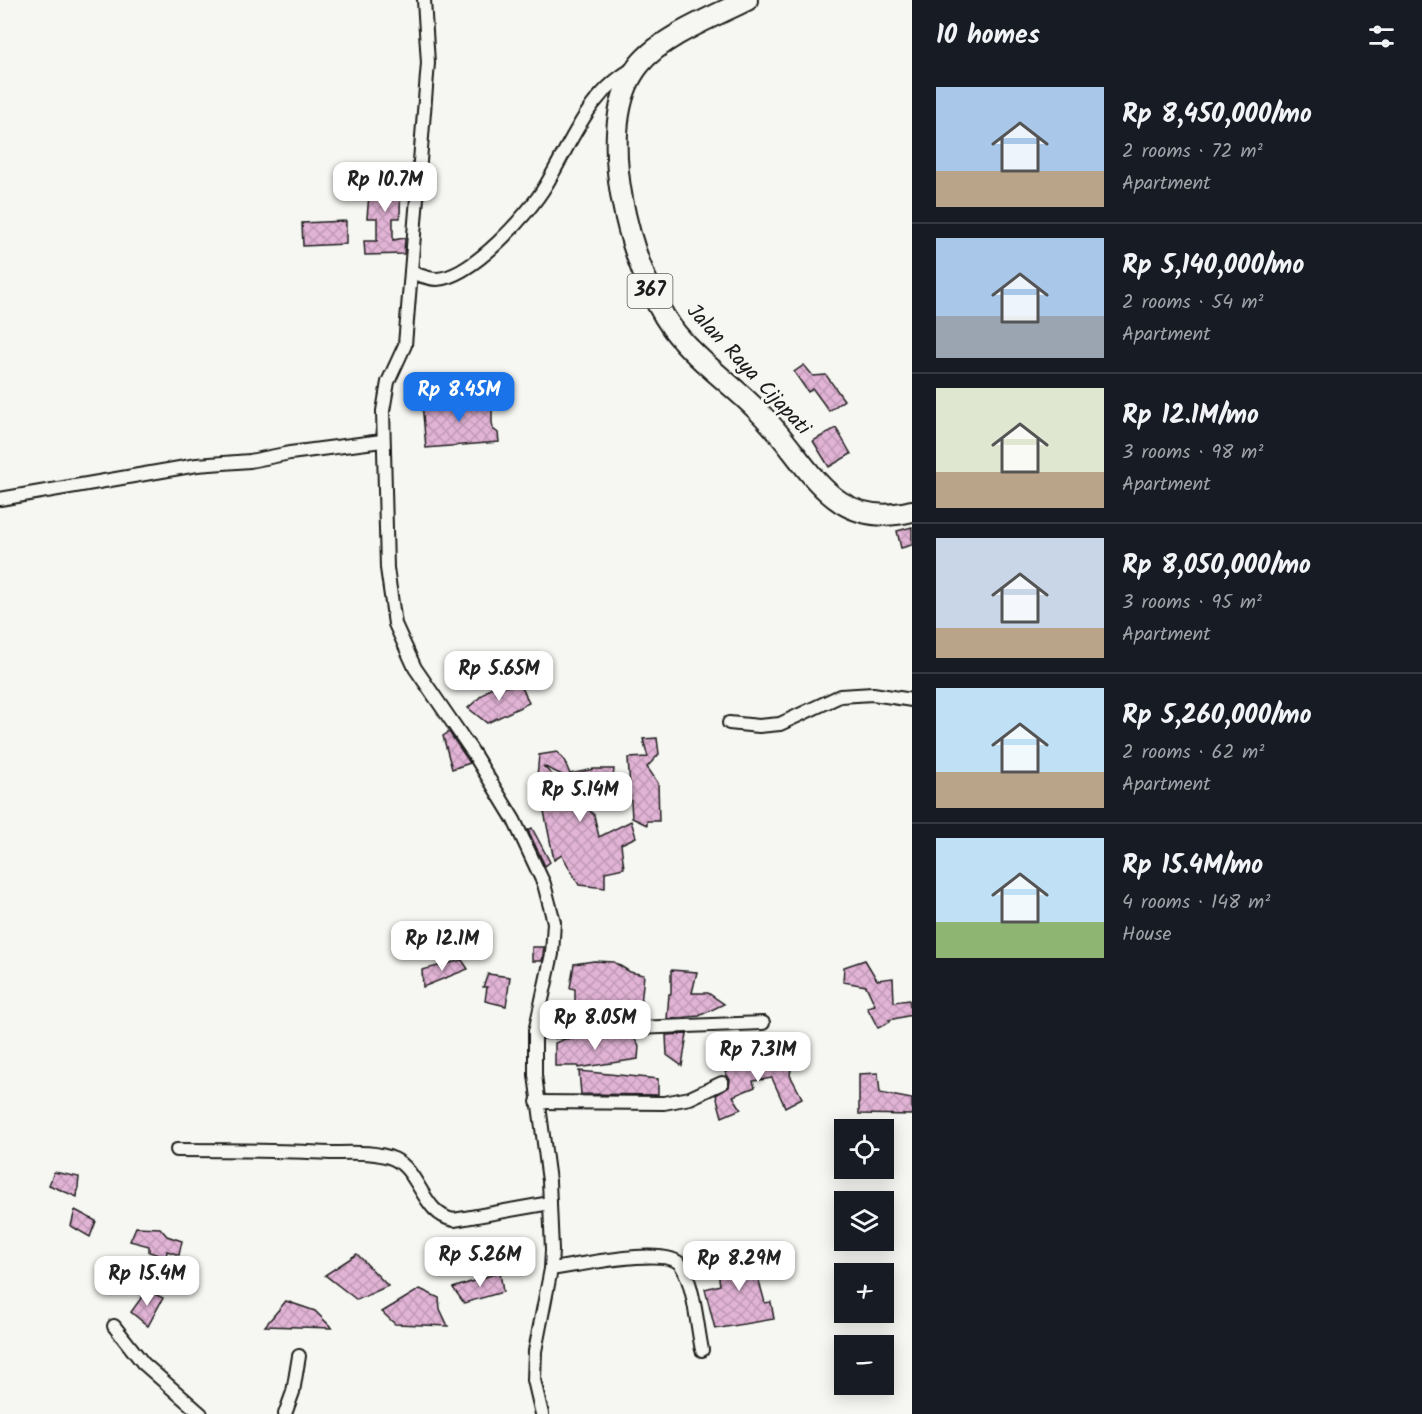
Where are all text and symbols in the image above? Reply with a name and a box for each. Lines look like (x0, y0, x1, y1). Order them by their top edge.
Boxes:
text: 10 homes (936, 15, 1040, 57)
icon: filters (1365, 20, 1398, 53)
text: Rp 8,450,000/mo (1122, 94, 1312, 136)
icon: home (984, 111, 1056, 183)
text: 2 rooms · 72 m² (1122, 136, 1263, 168)
pin: Rp 10.7M (323, 162, 447, 213)
text: Rp 10.7M (347, 165, 423, 197)
text: Apartment (1122, 168, 1211, 200)
text: Rp 5,140,000/mo (1122, 245, 1304, 287)
icon: home (984, 262, 1056, 334)
road number: 367 (628, 274, 672, 308)
text: 2 rooms · 54 m² (1122, 287, 1263, 319)
street label: Jalan Raya Cijapati (678, 296, 819, 444)
text: Apartment (1122, 319, 1211, 351)
pin: Rp 8.45M (397, 372, 521, 423)
text: Rp 8.45M (417, 375, 501, 407)
text: Rp 12.1M/mo (1122, 395, 1259, 437)
icon: home (984, 412, 1056, 484)
text: 3 rooms · 98 m² (1122, 437, 1263, 469)
text: Apartment (1122, 469, 1211, 501)
text: Rp 8,050,000/mo (1122, 545, 1311, 587)
icon: home (984, 562, 1056, 634)
text: 3 rooms · 95 m² (1122, 587, 1262, 619)
text: Apartment (1122, 619, 1211, 651)
pin: Rp 5.65M (437, 651, 561, 702)
text: Rp 5.65M (458, 654, 540, 686)
text: Rp 5,260,000/mo (1122, 695, 1312, 737)
icon: home (984, 712, 1056, 784)
text: 2 rooms · 62 m² (1122, 737, 1264, 769)
text: Apartment (1122, 769, 1211, 801)
pin: Rp 5.14M (518, 772, 642, 823)
text: Rp 5.14M (541, 775, 619, 807)
text: Rp 15.4M/mo (1122, 845, 1263, 887)
icon: home (984, 862, 1056, 934)
text: 4 rooms · 148 m² (1122, 887, 1270, 919)
text: House (1122, 919, 1172, 951)
pin: Rp 12.1M (380, 921, 504, 972)
text: Rp 12.1M (405, 924, 479, 956)
pin: Rp 8.05M (533, 1000, 657, 1051)
text: Rp 8.05M (554, 1003, 636, 1035)
pin: Rp 7.31M (696, 1032, 820, 1083)
text: Rp 7.31M (720, 1035, 796, 1067)
map controls (834, 1119, 894, 1395)
button: locate (834, 1119, 894, 1179)
button: layers (834, 1191, 894, 1251)
pin: Rp 5.26M (418, 1237, 542, 1288)
text: Rp 5.26M (439, 1240, 521, 1272)
pin: Rp 8.29M (677, 1241, 801, 1292)
text: Rp 8.29M (697, 1244, 781, 1276)
pin: Rp 15.4M (85, 1256, 209, 1307)
text: Rp 15.4M (108, 1259, 186, 1291)
button: + (834, 1263, 894, 1323)
button: − (834, 1335, 894, 1395)

